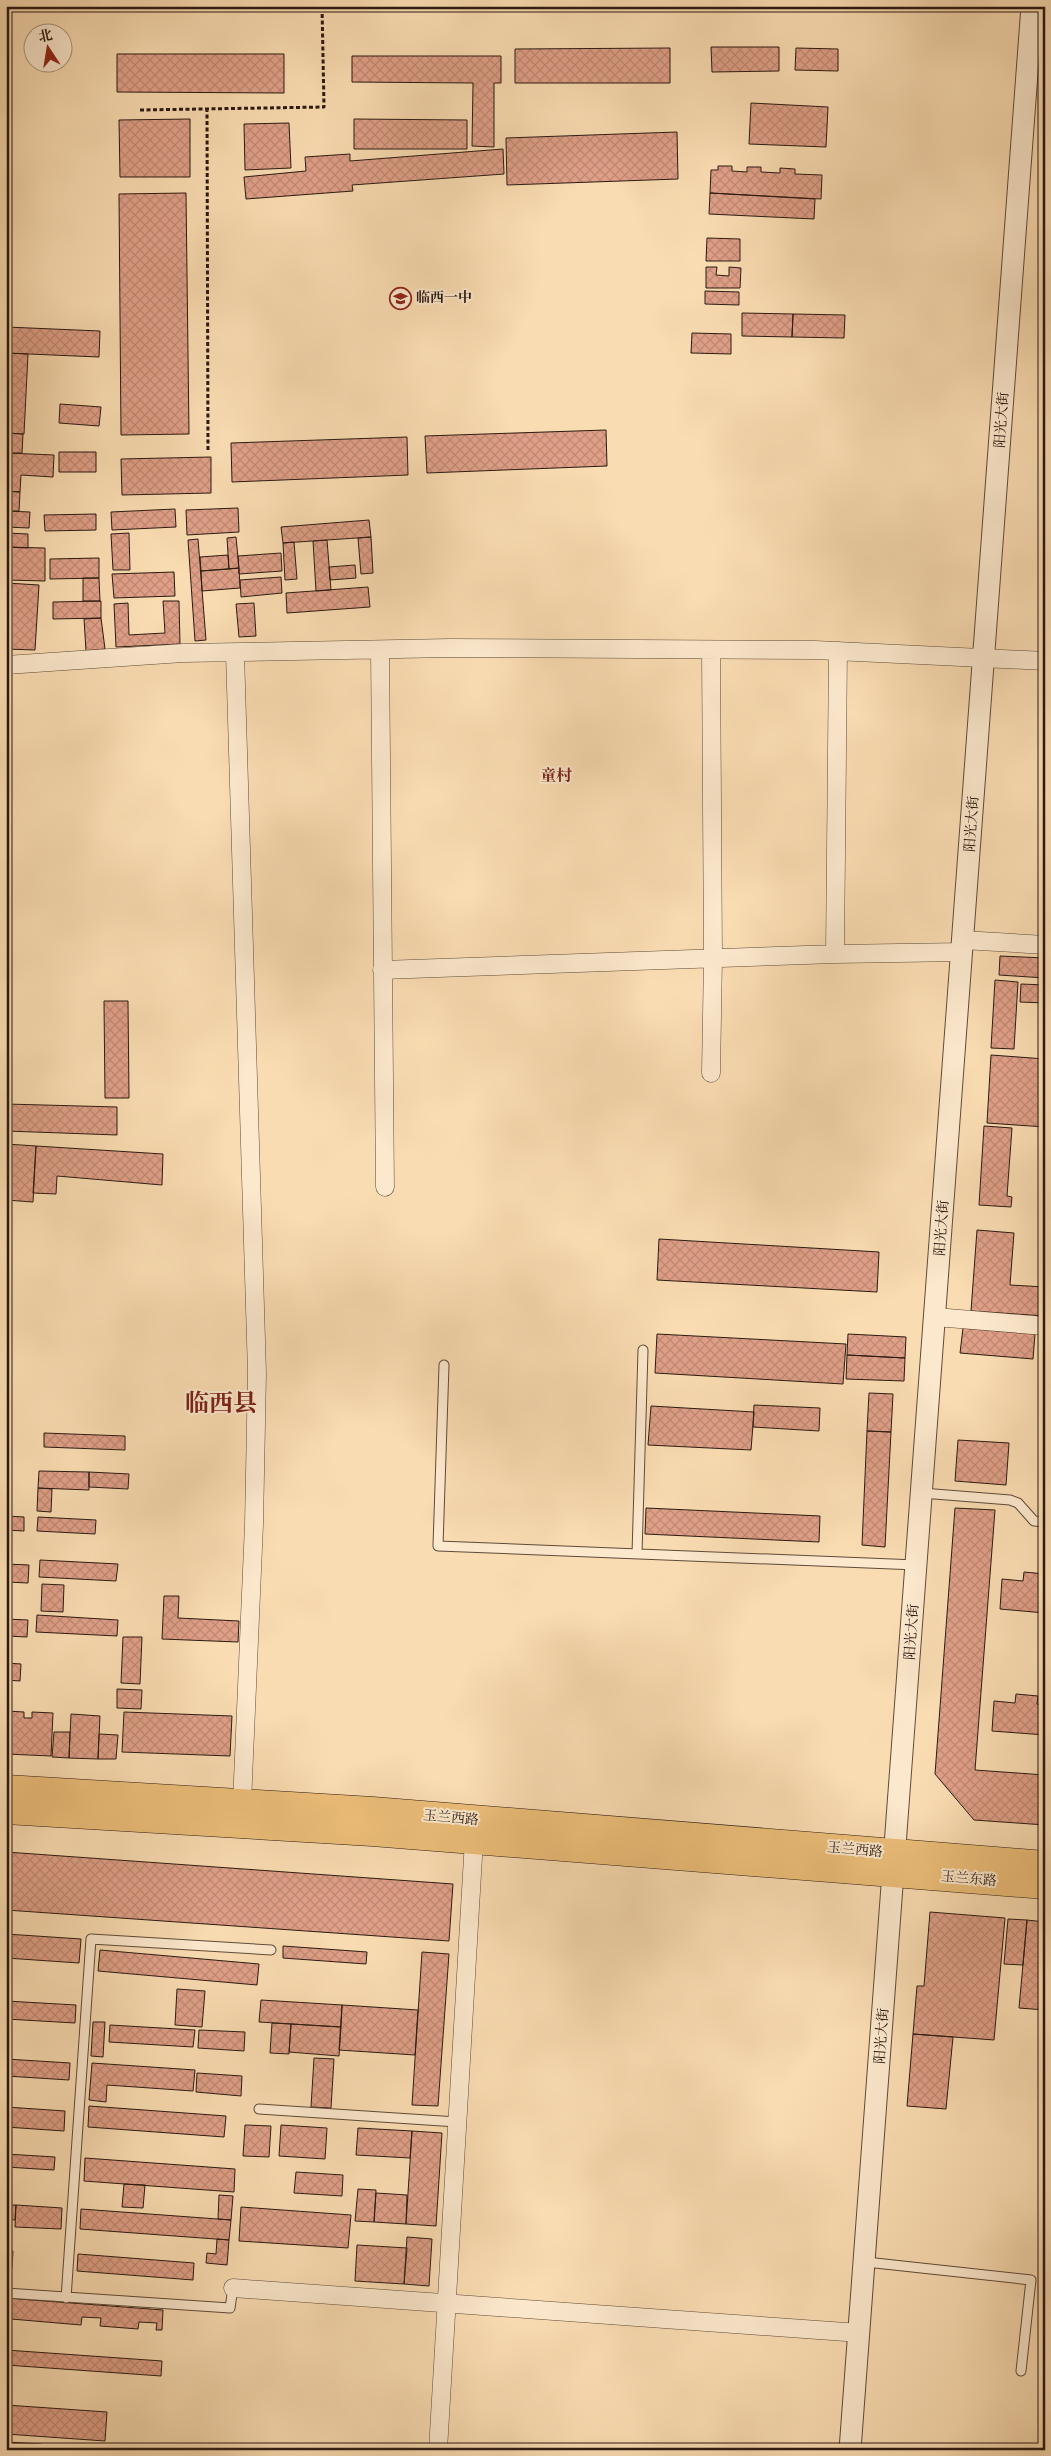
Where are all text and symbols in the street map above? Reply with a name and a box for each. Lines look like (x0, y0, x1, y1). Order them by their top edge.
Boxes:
north arrow (22, 22, 72, 72)
text: 北 (37, 26, 54, 47)
school or university icon: 临西一中 (388, 286, 412, 310)
place label: 临西一中 (416, 289, 472, 307)
street label: 阳光大街 (991, 391, 1013, 449)
district label: 童村 (540, 766, 572, 787)
street label: 阳光大街 (961, 795, 983, 853)
street label: 阳光大街 (931, 1199, 953, 1257)
district label: 临西县 (185, 1389, 257, 1420)
street label: 阳光大街 (901, 1603, 923, 1661)
street label: 玉兰西路 (422, 1807, 480, 1829)
street label: 玉兰西路 (826, 1839, 884, 1861)
street label: 玉兰东路 (940, 1868, 998, 1890)
street label: 阳光大街 (871, 2007, 893, 2065)

